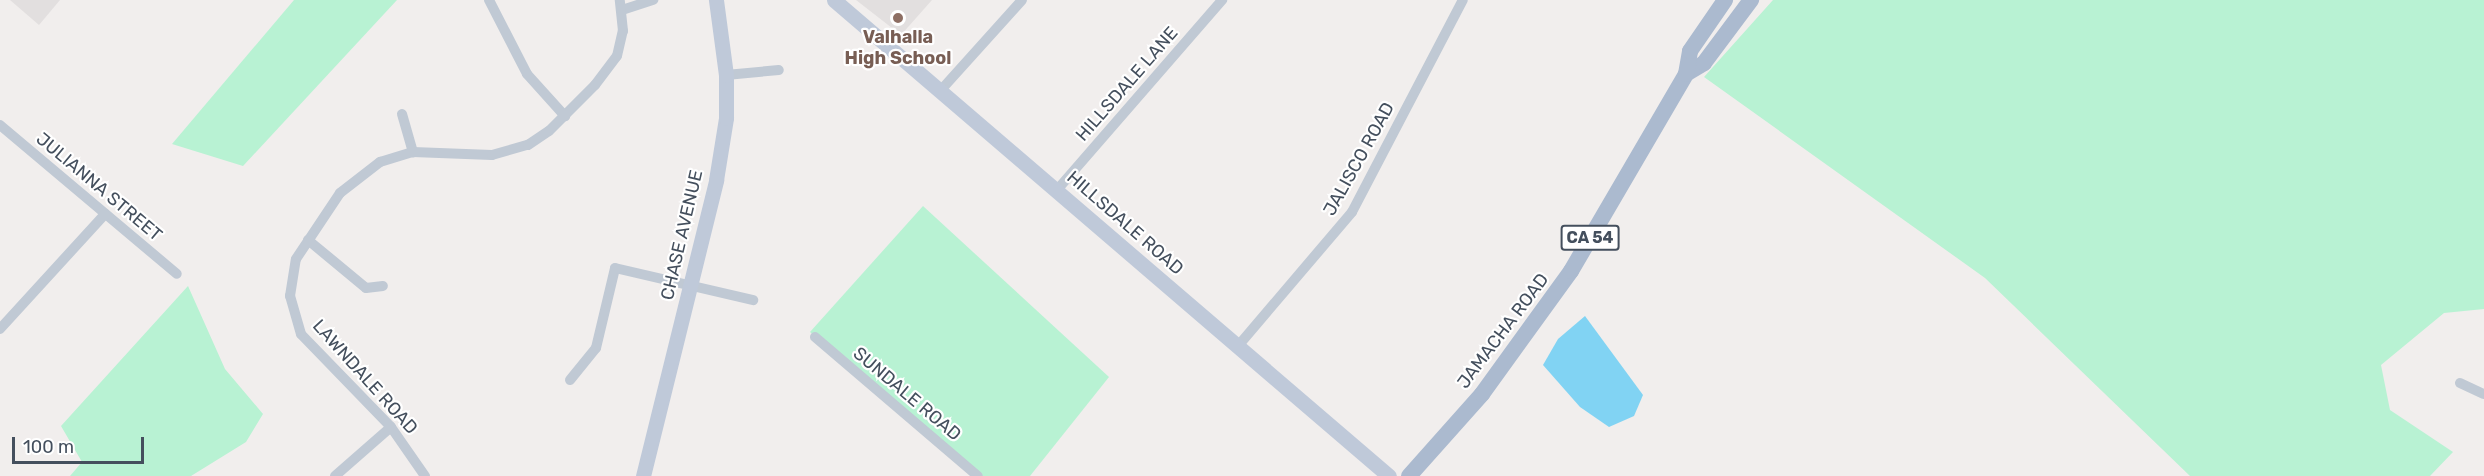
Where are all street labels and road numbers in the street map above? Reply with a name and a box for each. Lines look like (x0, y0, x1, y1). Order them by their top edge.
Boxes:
street label: HILLSDALE LANE (1071, 22, 1183, 146)
street label: JALISCO ROAD (1319, 99, 1399, 219)
street label: JULIANNA STREET (31, 128, 167, 246)
street label: HILLSDALE ROAD (1062, 167, 1188, 279)
street label: CHASE AVENUE (657, 168, 707, 302)
road number: CA 54 (1560, 225, 1620, 251)
street label: JAMACHA ROAD (1453, 269, 1553, 393)
street label: LAWNDALE ROAD (308, 315, 422, 439)
street label: SUNDALE ROAD (849, 343, 965, 445)

